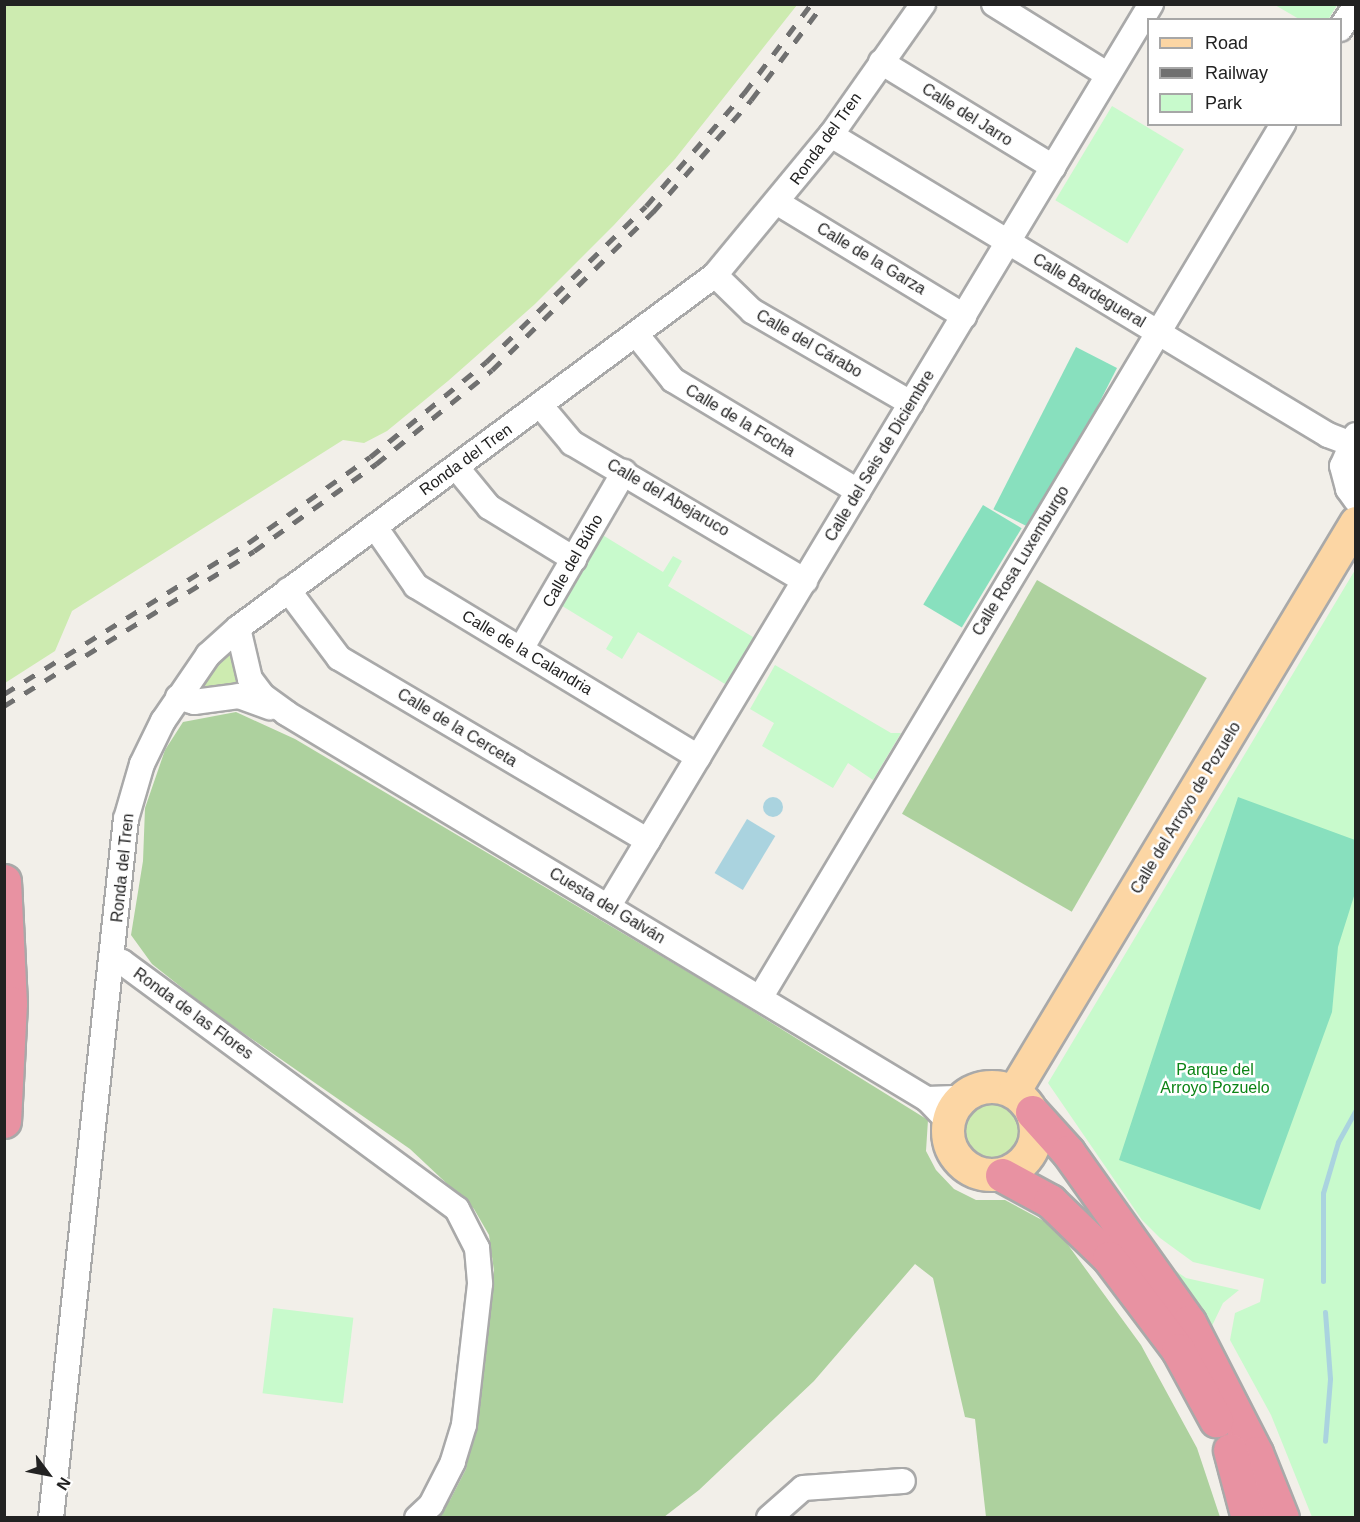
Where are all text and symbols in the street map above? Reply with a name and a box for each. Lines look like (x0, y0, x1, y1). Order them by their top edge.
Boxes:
legend (1147, 18, 1342, 126)
text: Road (1205, 33, 1248, 53)
text: Railway (1205, 63, 1268, 83)
street label: Calle del Jarro (918, 80, 1016, 150)
street label: Ronda del Tren (786, 89, 866, 189)
text: Park (1205, 93, 1242, 113)
street label: Calle de la Garza (813, 219, 929, 299)
street label: Calle Bardegueral (1029, 250, 1149, 332)
street label: Calle del Cárabo (753, 306, 865, 382)
street label: Calle del Seis de Diciembre (821, 367, 939, 545)
street label: Calle de la Focha (682, 381, 798, 461)
street label: Ronda del Tren (416, 420, 516, 500)
street label: Calle del Abejaruco (603, 455, 733, 541)
street label: Calle Rosa Luxemburgo (969, 482, 1073, 640)
street label: Calle del Búho (539, 511, 607, 611)
street label: Calle de la Calandria (458, 607, 596, 699)
street label: Calle de la Cerceta (394, 685, 520, 771)
street label: Calle del Arroyo de Pozuelo (1127, 718, 1245, 898)
street label: Ronda del Tren (108, 812, 138, 924)
street label: Cuesta del Galván (546, 864, 668, 948)
street label: Ronda de las Flores (129, 964, 257, 1064)
park label: Parque del Arroyo Pozuelo (1160, 1060, 1270, 1098)
north arrow (18, 1444, 78, 1504)
text: N (53, 1474, 74, 1493)

